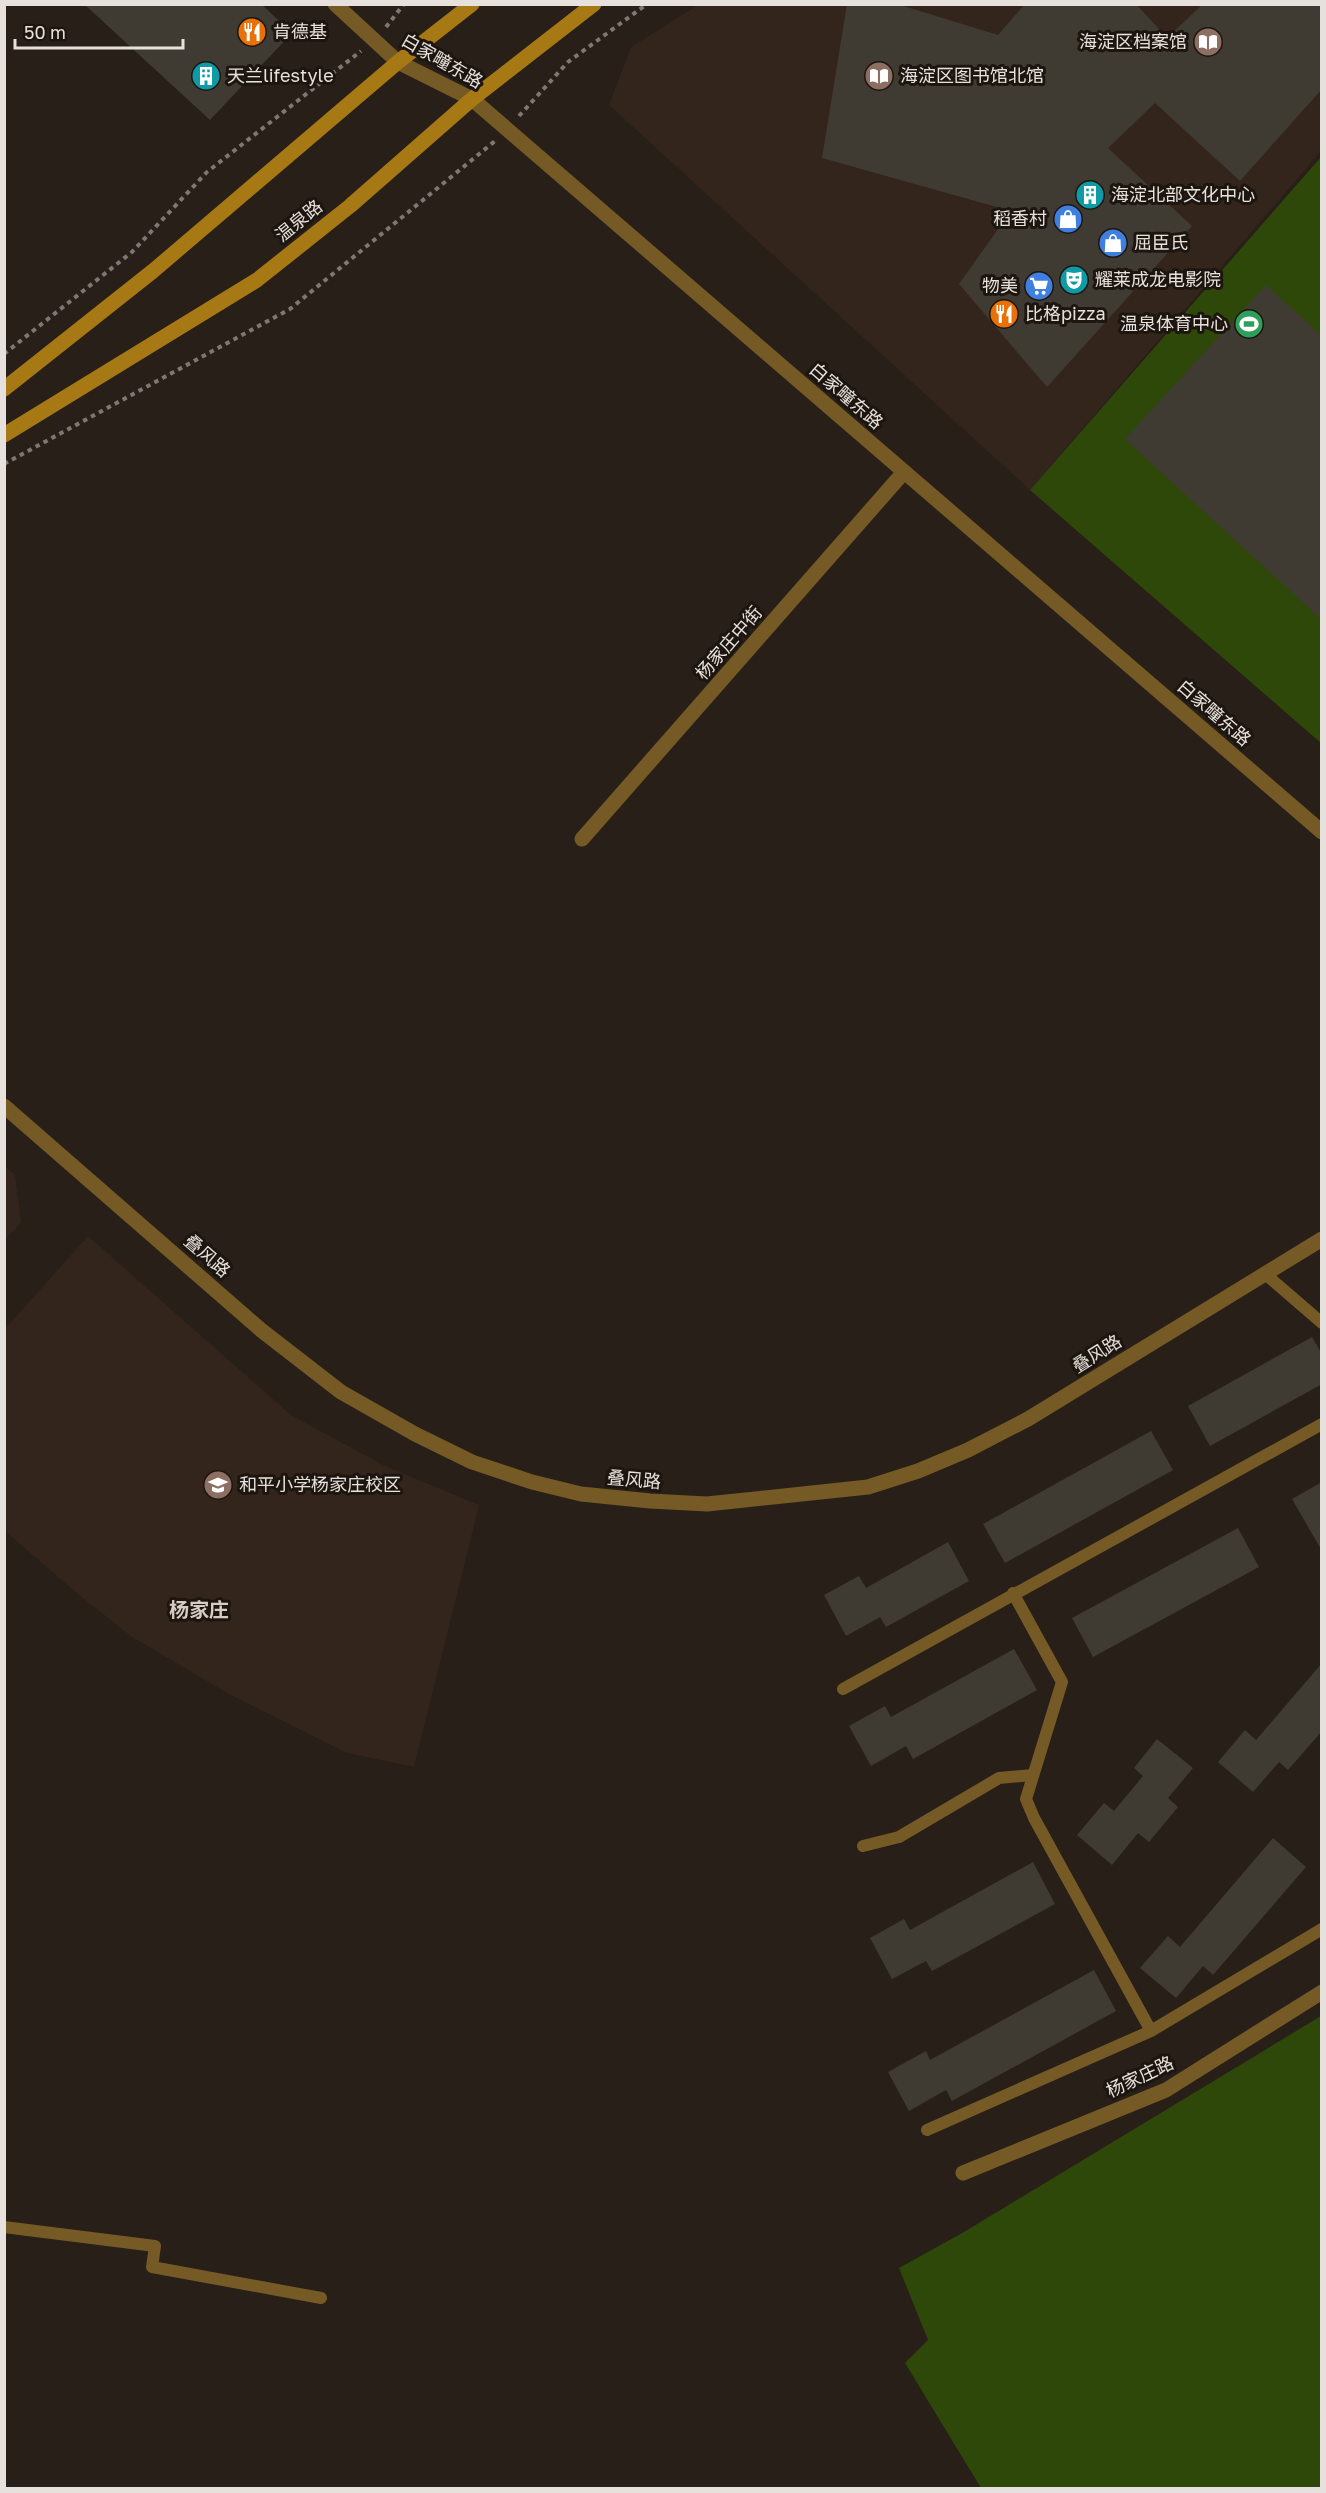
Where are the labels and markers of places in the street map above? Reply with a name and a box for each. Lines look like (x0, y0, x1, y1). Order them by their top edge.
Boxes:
restaurant icon: 肯德基 (236, 16, 268, 48)
place label: 肯德基 (273, 20, 327, 42)
library icon: 海淀区档案馆 (1192, 26, 1224, 58)
place label: 海淀区档案馆 (1079, 30, 1187, 52)
building icon: 天兰lifestyle (190, 60, 222, 92)
library icon: 海淀区图书馆北馆 (863, 60, 895, 92)
place label: 天兰lifestyle (227, 64, 334, 86)
place label: 海淀区图书馆北馆 (900, 64, 1044, 86)
building icon: 海淀北部文化中心 (1074, 179, 1106, 211)
place label: 海淀北部文化中心 (1111, 183, 1255, 205)
shop icon: 稻香村 (1052, 203, 1084, 235)
place label: 稻香村 (993, 207, 1047, 229)
shop icon: 屈臣氏 (1097, 227, 1129, 259)
place label: 屈臣氏 (1134, 231, 1188, 253)
theatre icon: 耀莱成龙电影院 (1058, 264, 1090, 296)
place label: 耀莱成龙电影院 (1095, 268, 1221, 290)
supermarket icon: 物美 (1023, 270, 1055, 302)
place label: 物美 (982, 274, 1018, 296)
restaurant icon: 比格pizza (988, 298, 1020, 330)
place label: 比格pizza (1025, 302, 1106, 324)
sports icon: 温泉体育中心 (1233, 308, 1265, 340)
place label: 温泉体育中心 (1120, 312, 1228, 334)
school or university icon: 和平小学杨家庄校区 (202, 1469, 234, 1501)
place label: 和平小学杨家庄校区 (239, 1473, 401, 1495)

